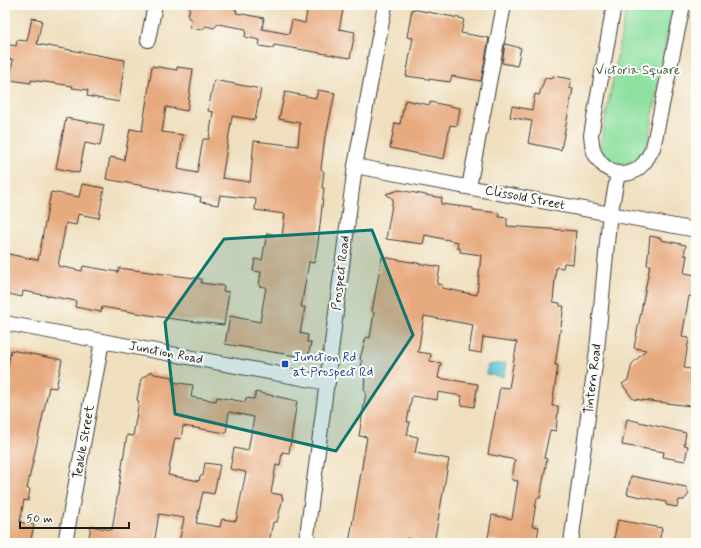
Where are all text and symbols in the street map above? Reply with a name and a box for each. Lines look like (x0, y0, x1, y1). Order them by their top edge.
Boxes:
park label: Victoria Square (596, 62, 680, 79)
street label: Clissold Street (484, 182, 566, 214)
street label: Prospect Road (328, 235, 354, 311)
street label: Junction Road (128, 337, 204, 369)
street label: Tintern Road (580, 343, 606, 415)
place label: Junction Rd at Prospect Rd (293, 349, 373, 381)
marker: Junction Rd at Prospect Rd (280, 359, 290, 369)
street label: Teakle Street (69, 403, 99, 480)
scale bar (20, 504, 129, 530)
text: 50 m (26, 511, 53, 527)

